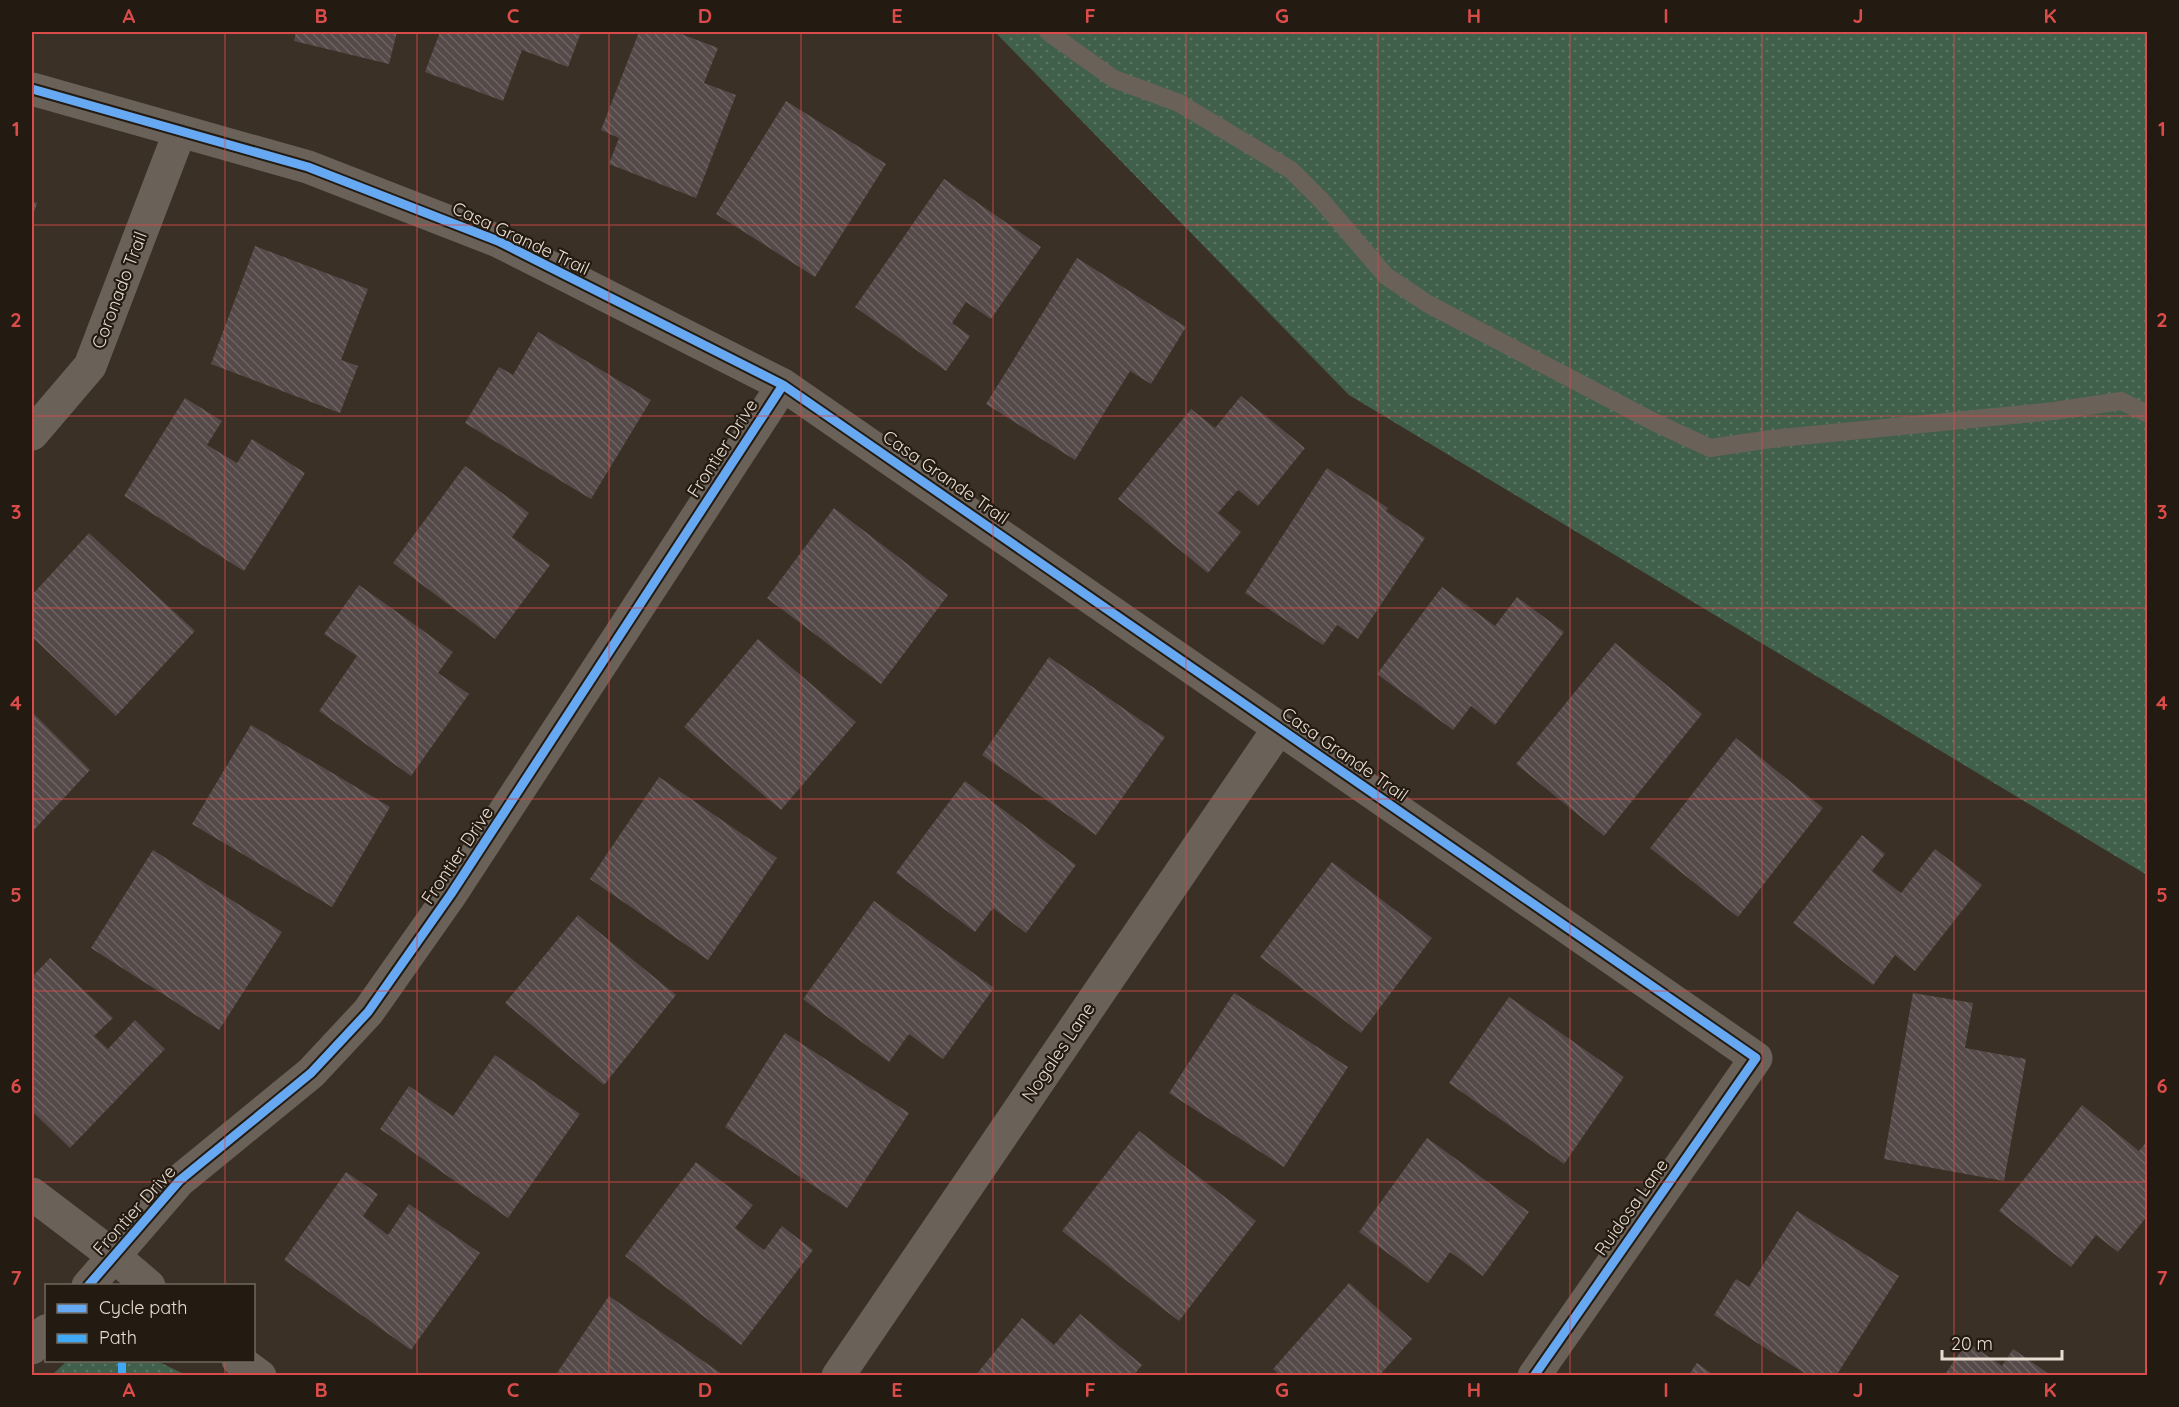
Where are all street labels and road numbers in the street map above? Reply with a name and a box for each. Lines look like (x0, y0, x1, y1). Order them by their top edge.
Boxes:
street label: Casa Grande Trail (449, 196, 593, 280)
street label: Coronado Trail (86, 228, 152, 352)
street label: Frontier Drive (682, 394, 762, 502)
street label: Casa Grande Trail (878, 425, 1014, 529)
street label: Casa Grande Trail (1277, 702, 1413, 806)
street label: Frontier Drive (416, 802, 498, 908)
street label: Nogales Lane (1016, 998, 1100, 1106)
street label: Ruidosa Lane (1589, 1154, 1673, 1260)
street label: Frontier Drive (88, 1160, 180, 1260)

